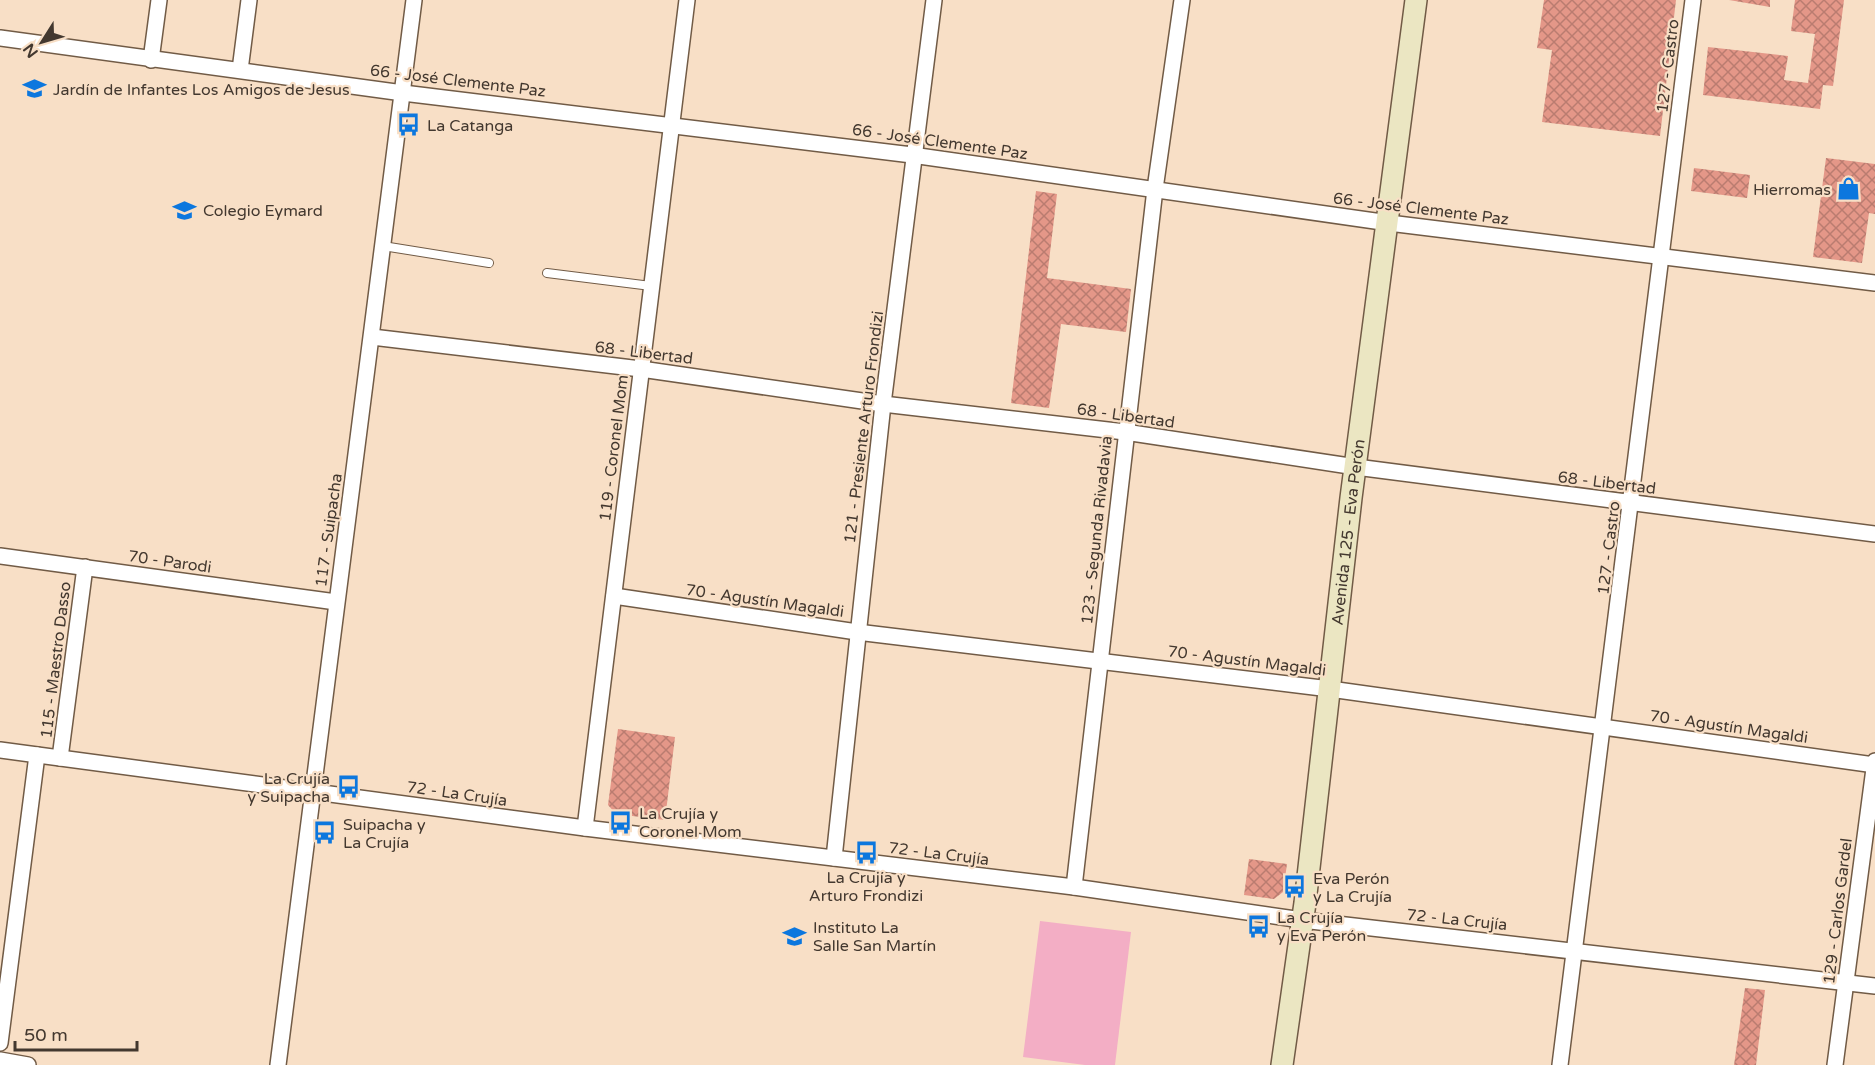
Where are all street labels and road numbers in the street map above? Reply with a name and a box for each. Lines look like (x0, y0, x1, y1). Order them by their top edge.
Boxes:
street label: 127 - Castro (1652, 18, 1684, 114)
street label: 66 - José Clemente Paz (369, 60, 547, 102)
street label: 66 - José Clemente Paz (851, 120, 1029, 164)
street label: 66 - José Clemente Paz (1332, 188, 1510, 230)
street label: 121 - Presiente Arturo Frondizi (840, 310, 888, 545)
street label: 68 - Libertad (594, 337, 694, 369)
street label: 119 - Coronel Mom (595, 374, 633, 523)
street label: 68 - Libertad (1076, 399, 1176, 433)
street label: 123 - Segunda Rivadavia (1077, 435, 1117, 626)
street label: Avenida 125 - Eva Perón (1328, 438, 1370, 626)
street label: 68 - Libertad (1557, 467, 1657, 499)
street label: 117 - Suipacha (311, 472, 347, 588)
street label: 127 - Castro (1593, 500, 1625, 596)
street label: 70 - Parodi (127, 546, 213, 578)
street label: 70 - Agustín Magaldi (684, 580, 845, 622)
street label: 115 - Maestro Dasso (36, 581, 76, 740)
street label: 70 - Agustín Magaldi (1166, 641, 1327, 681)
street label: 70 - Agustín Magaldi (1648, 706, 1809, 748)
street label: 72 - La Crujía (405, 777, 508, 811)
street label: 129 - Carlos Gardel (1819, 837, 1857, 985)
street label: 72 - La Crujía (887, 838, 990, 870)
street label: 72 - La Crujía (1406, 905, 1508, 935)

